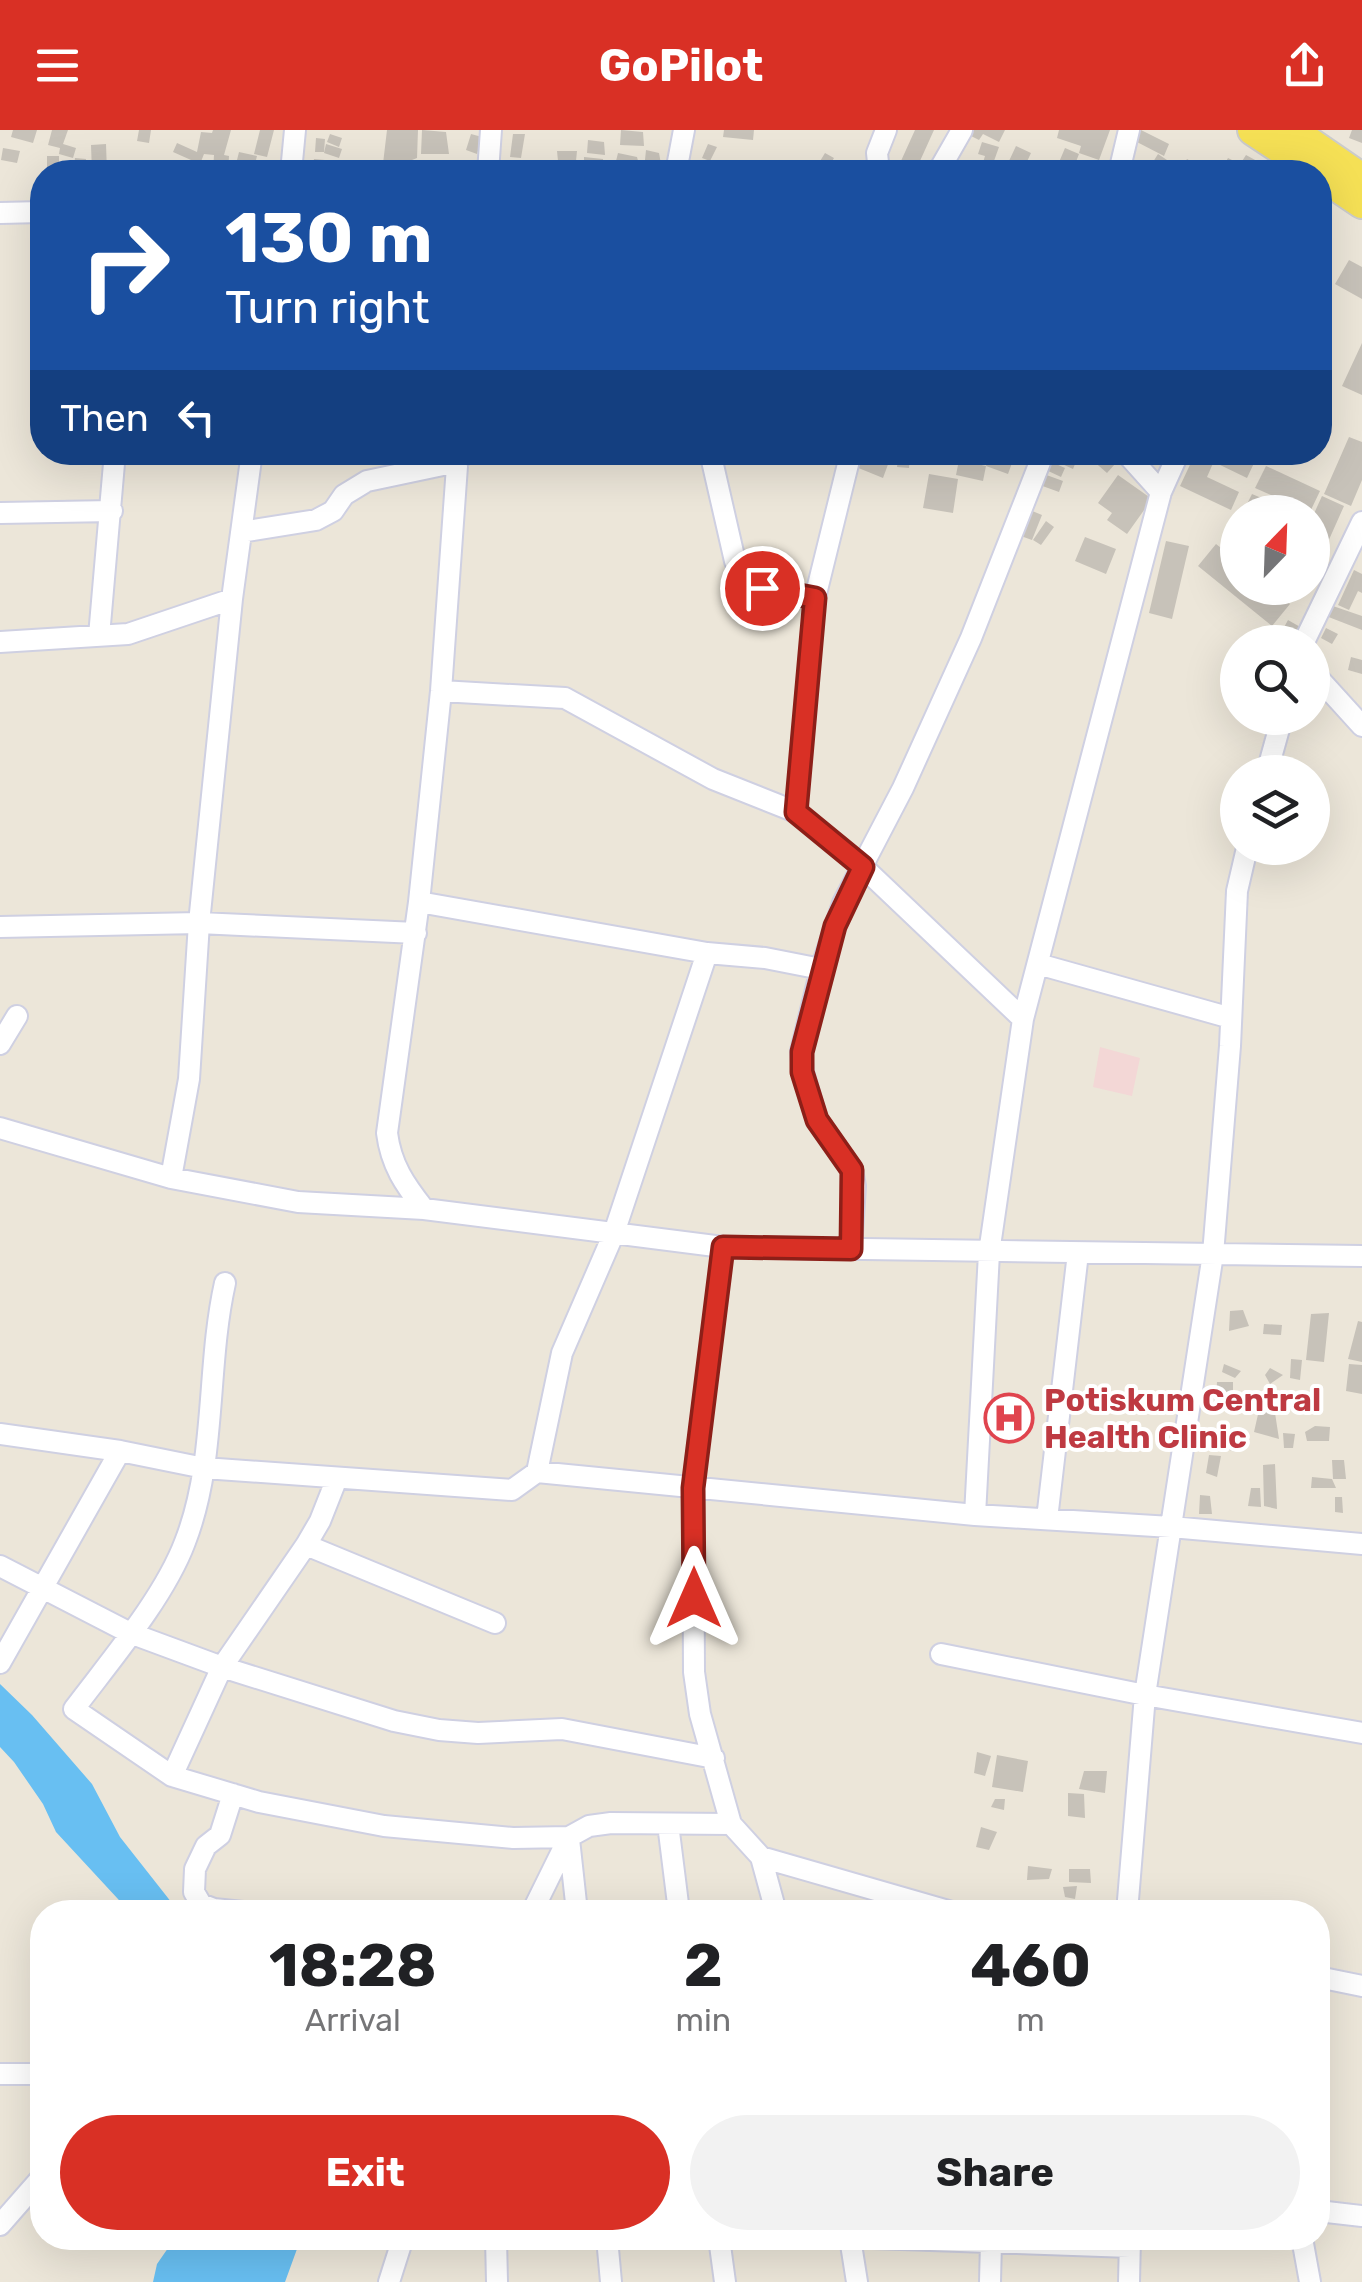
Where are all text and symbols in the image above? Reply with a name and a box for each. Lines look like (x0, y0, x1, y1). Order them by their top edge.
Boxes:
icon: menu (30, 38, 85, 93)
icon: share (1277, 38, 1332, 93)
text: GoPilot (599, 39, 763, 92)
text: 130 m (225, 197, 433, 280)
icon: right (60, 200, 190, 330)
text: Turn right (225, 281, 429, 334)
icon: left (169, 390, 224, 445)
text: Then (60, 395, 149, 441)
north arrow (1220, 495, 1330, 605)
map controls (1220, 495, 1330, 865)
pin (720, 546, 805, 631)
icon: arrive (735, 561, 790, 616)
button: search (1220, 625, 1330, 735)
button: layers (1220, 755, 1330, 865)
place label: Potiskum Central Health Clinic (1044, 1381, 1321, 1456)
hospital icon: Potiskum Central Health Clinic (983, 1392, 1035, 1444)
position arrow (642, 1546, 746, 1650)
text: 18:28 (269, 1930, 437, 2001)
text: 2 (684, 1930, 723, 2001)
text: 460 (970, 1930, 1091, 2001)
text: Arrival (305, 2001, 401, 2039)
text: min (676, 2001, 731, 2039)
text: m (1016, 2001, 1045, 2039)
button: Exit (60, 2115, 670, 2230)
button: Share (690, 2115, 1300, 2230)

